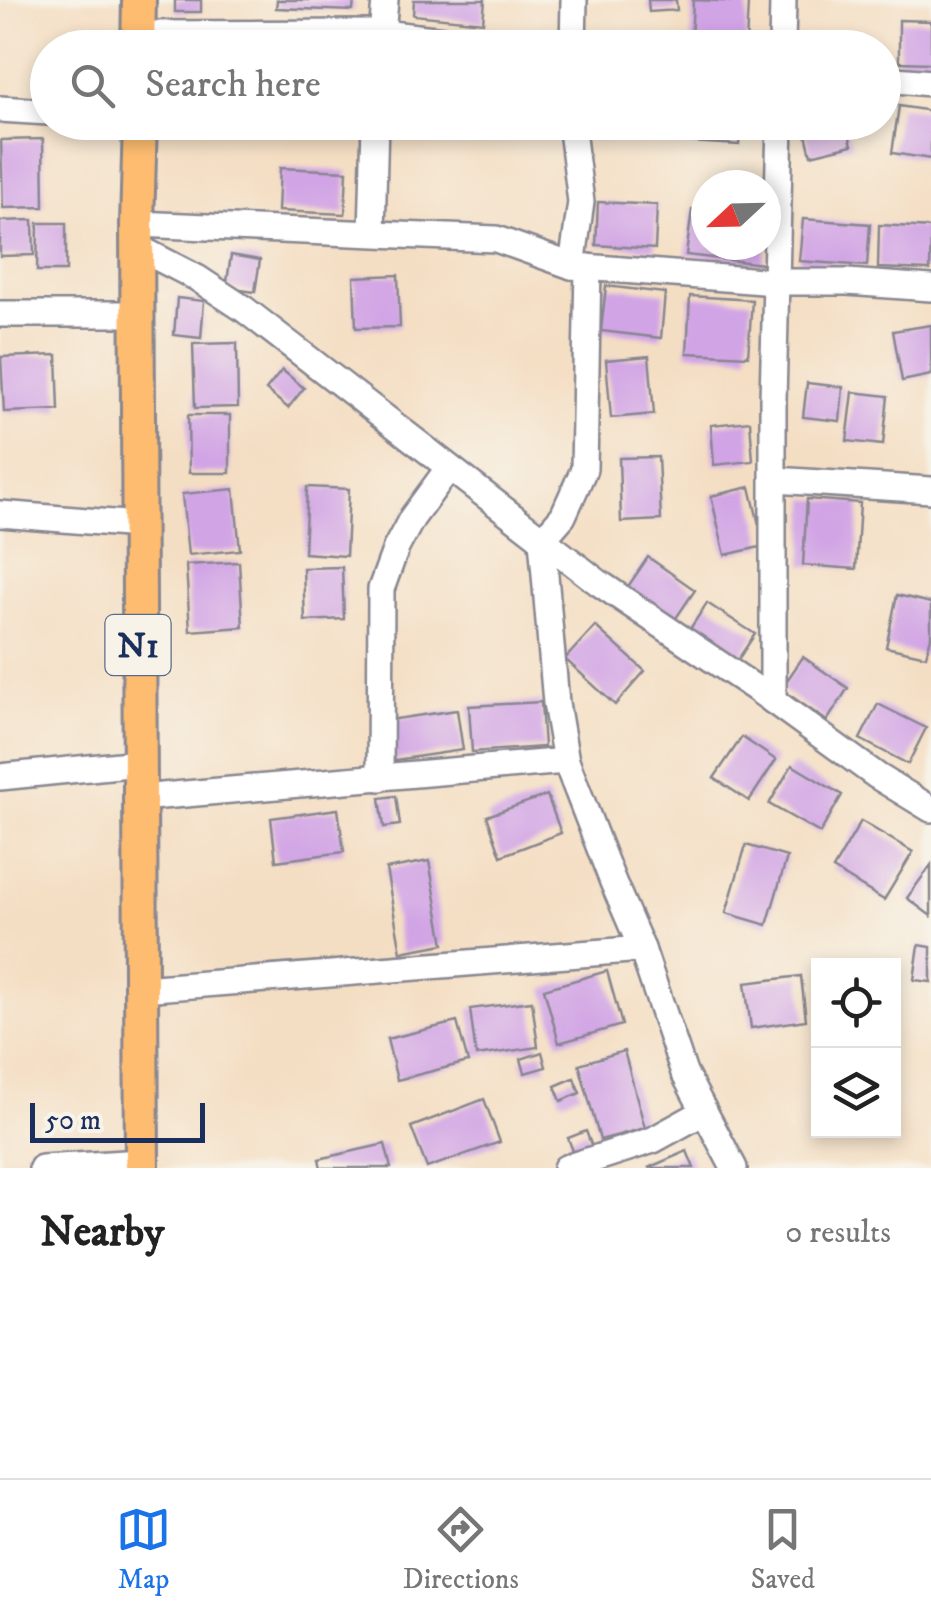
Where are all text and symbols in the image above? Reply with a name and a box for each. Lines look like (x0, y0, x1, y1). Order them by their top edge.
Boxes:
search box (30, 30, 901, 140)
icon: search (65, 58, 120, 113)
text: Search here (145, 61, 321, 109)
north arrow (691, 170, 781, 260)
road number: N1 (106, 615, 170, 675)
map controls (811, 958, 901, 1138)
button: locate (811, 958, 901, 1048)
button: layers (811, 1048, 901, 1138)
scale bar (30, 1098, 205, 1142)
text: 50 m (45, 1103, 101, 1138)
text: Nearby (40, 1207, 164, 1259)
text: 0 results (785, 1213, 891, 1253)
tab: Map (116, 1502, 171, 1597)
tab: Directions (403, 1502, 519, 1597)
tab: Saved (751, 1502, 815, 1597)

